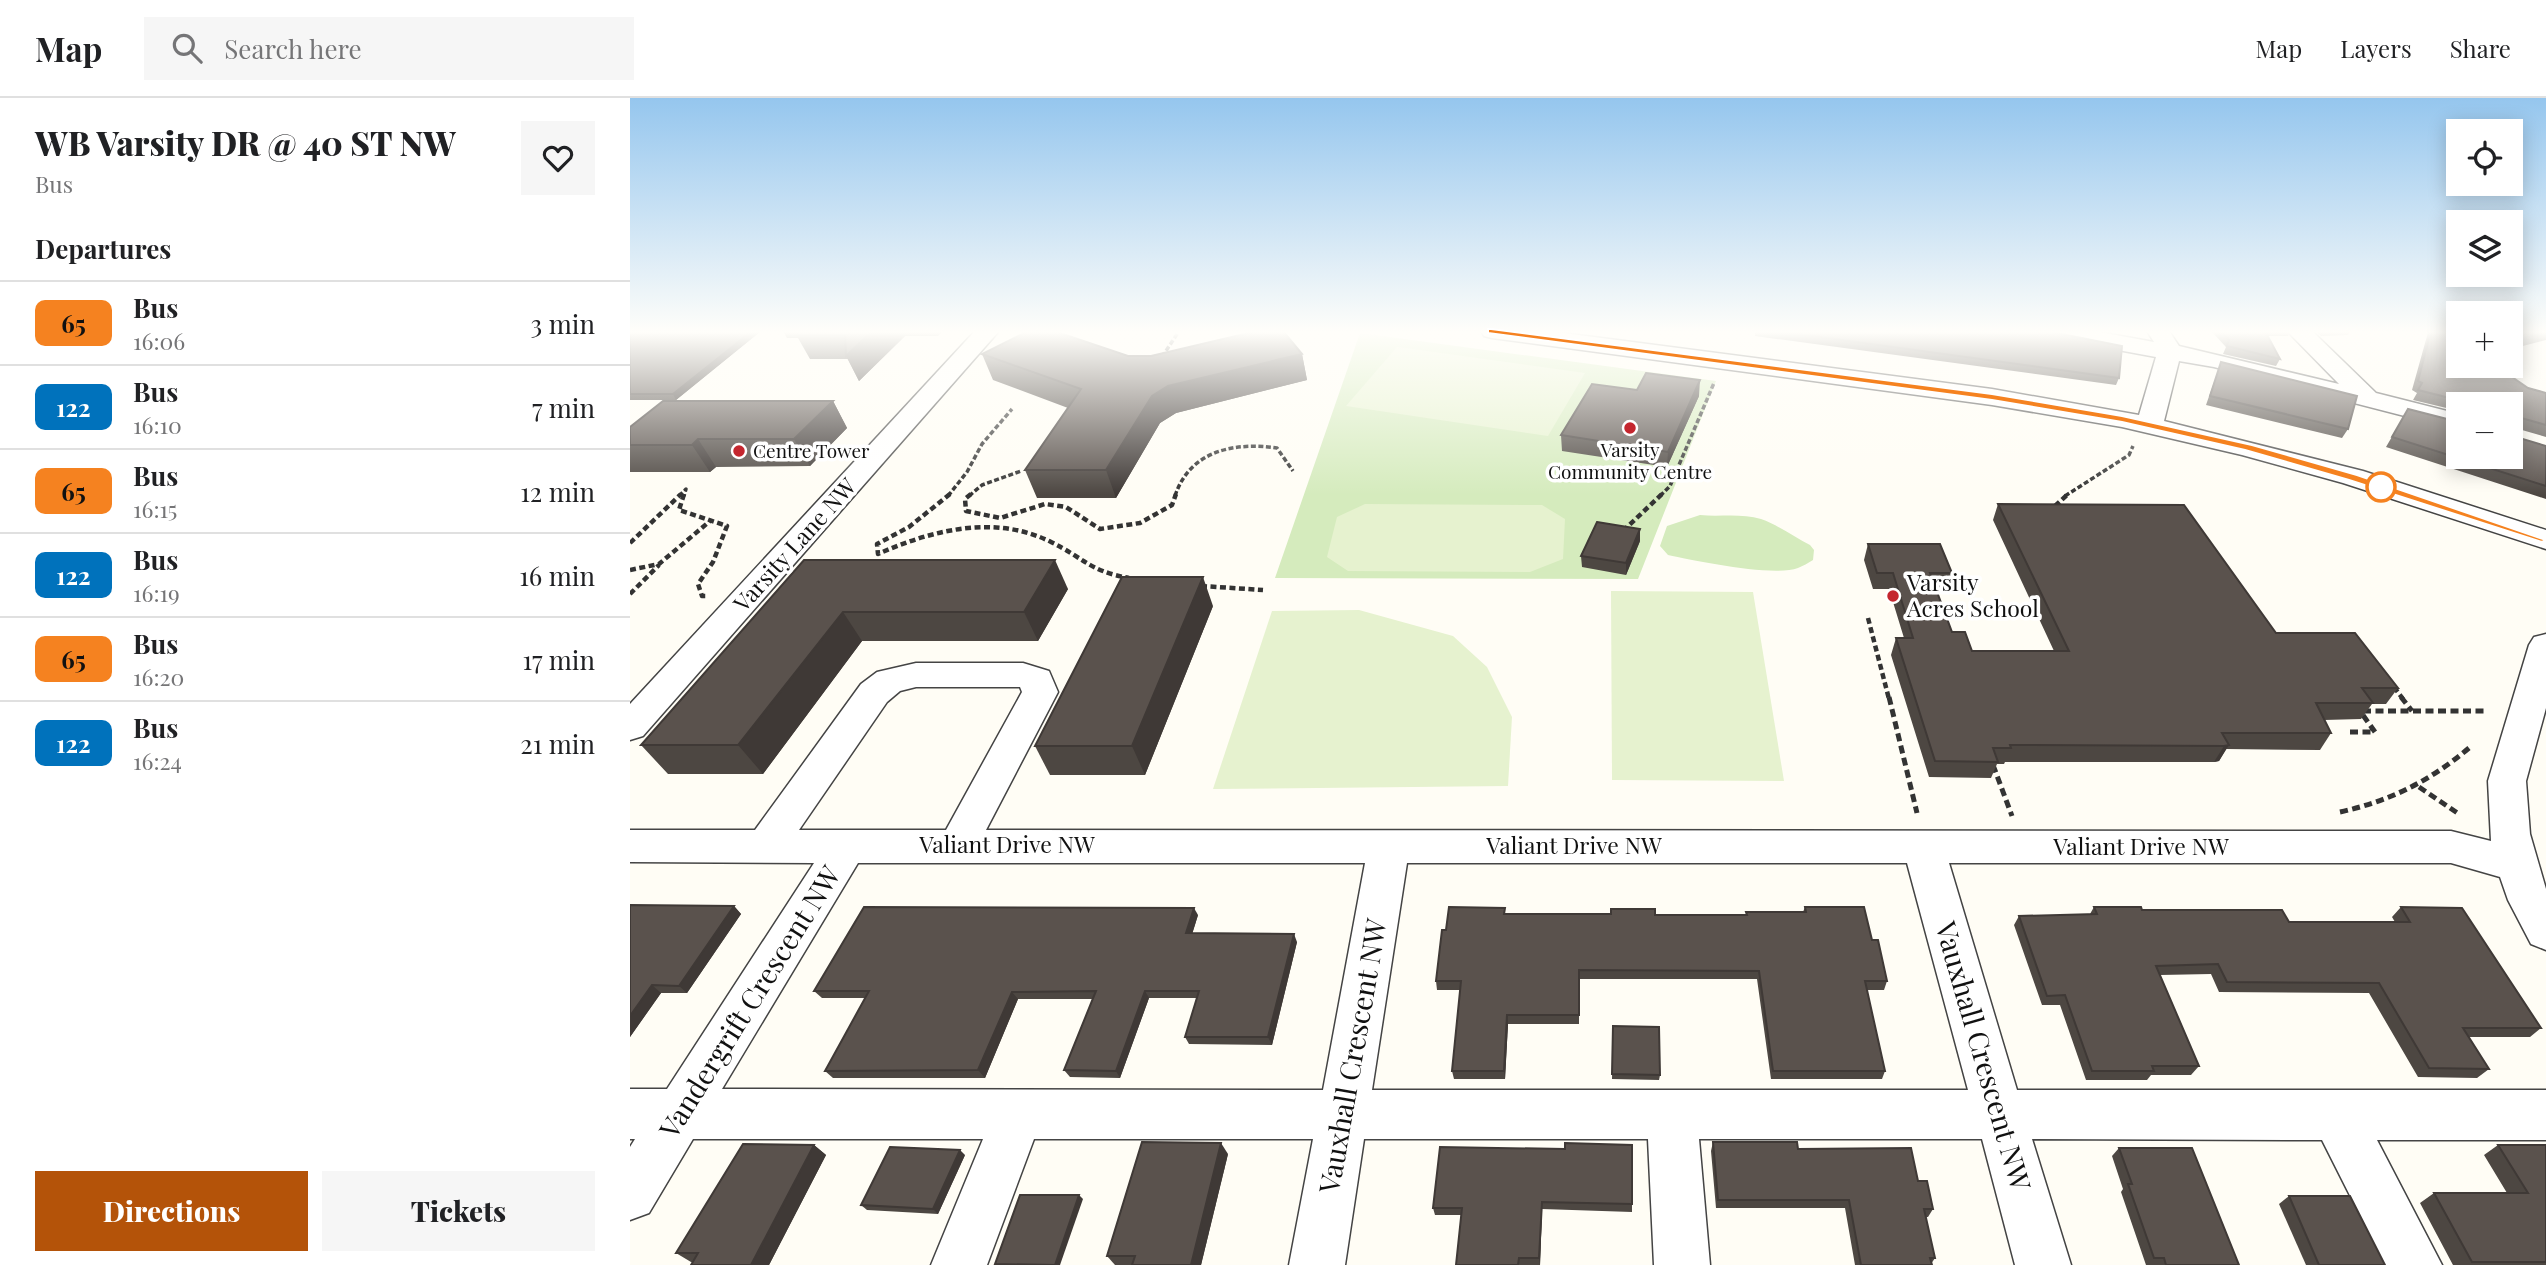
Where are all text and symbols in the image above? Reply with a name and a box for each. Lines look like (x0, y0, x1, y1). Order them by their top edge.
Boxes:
search box (144, 17, 634, 80)
text: Map (35, 26, 102, 70)
icon: search (168, 29, 206, 67)
text: Search here (224, 31, 362, 66)
text: Map (2256, 32, 2302, 64)
text: Layers (2340, 32, 2412, 64)
text: Share (2450, 32, 2511, 64)
map controls (2446, 119, 2523, 469)
button: locate (2446, 119, 2523, 196)
text: WB Varsity DR @ 40 ST NW (35, 120, 456, 164)
button: heart (521, 121, 595, 195)
text: Bus (35, 168, 73, 199)
button: layers (2446, 210, 2523, 287)
text: Departures (35, 231, 171, 266)
text: Bus (133, 290, 178, 325)
button: + (2446, 301, 2523, 378)
text: 3 min (531, 306, 595, 341)
text: 65 (61, 307, 86, 339)
text: 16:06 (133, 325, 185, 356)
text: Bus (133, 374, 178, 409)
text: 7 min (532, 390, 595, 425)
text: 122 (56, 391, 91, 423)
button: − (2446, 392, 2523, 469)
text: 16:10 (133, 409, 182, 440)
marker: Varsity Community Centre (1622, 420, 1638, 436)
place label: Varsity Community Centre (1548, 436, 1712, 484)
place label: Centre Tower (753, 437, 870, 463)
marker: Centre Tower (731, 443, 747, 459)
text: Bus (133, 458, 178, 493)
street label: Varsity Lane NW (725, 470, 862, 618)
unlabelled marker (2366, 472, 2396, 502)
text: 12 min (520, 474, 595, 509)
text: 65 (61, 475, 86, 507)
text: 16:15 (133, 493, 177, 524)
text: Bus (133, 542, 178, 577)
text: 16 min (519, 558, 595, 593)
text: 122 (56, 559, 91, 591)
place label: Varsity Acres School (1906, 566, 2039, 623)
text: 16:19 (133, 577, 180, 608)
marker: Varsity Acres School (1885, 588, 1901, 604)
text: Bus (133, 626, 178, 661)
text: 17 min (522, 642, 595, 677)
text: 65 (61, 643, 86, 675)
text: 16:20 (133, 661, 184, 692)
text: Bus (133, 710, 178, 745)
text: 21 min (520, 726, 595, 761)
text: 122 (56, 727, 91, 759)
text: 16:24 (133, 745, 182, 776)
street label: Valiant Drive NW (918, 828, 1095, 859)
street label: Valiant Drive NW (1485, 829, 1662, 860)
street label: Valiant Drive NW (2052, 830, 2229, 861)
street label: Vandergrift Crescent NW (649, 857, 848, 1145)
street label: Vauxhall Crescent NW (1309, 915, 1394, 1197)
street label: Vauxhall Crescent NW (1928, 916, 2041, 1195)
button: Directions (35, 1171, 308, 1251)
button: Tickets (322, 1171, 595, 1251)

